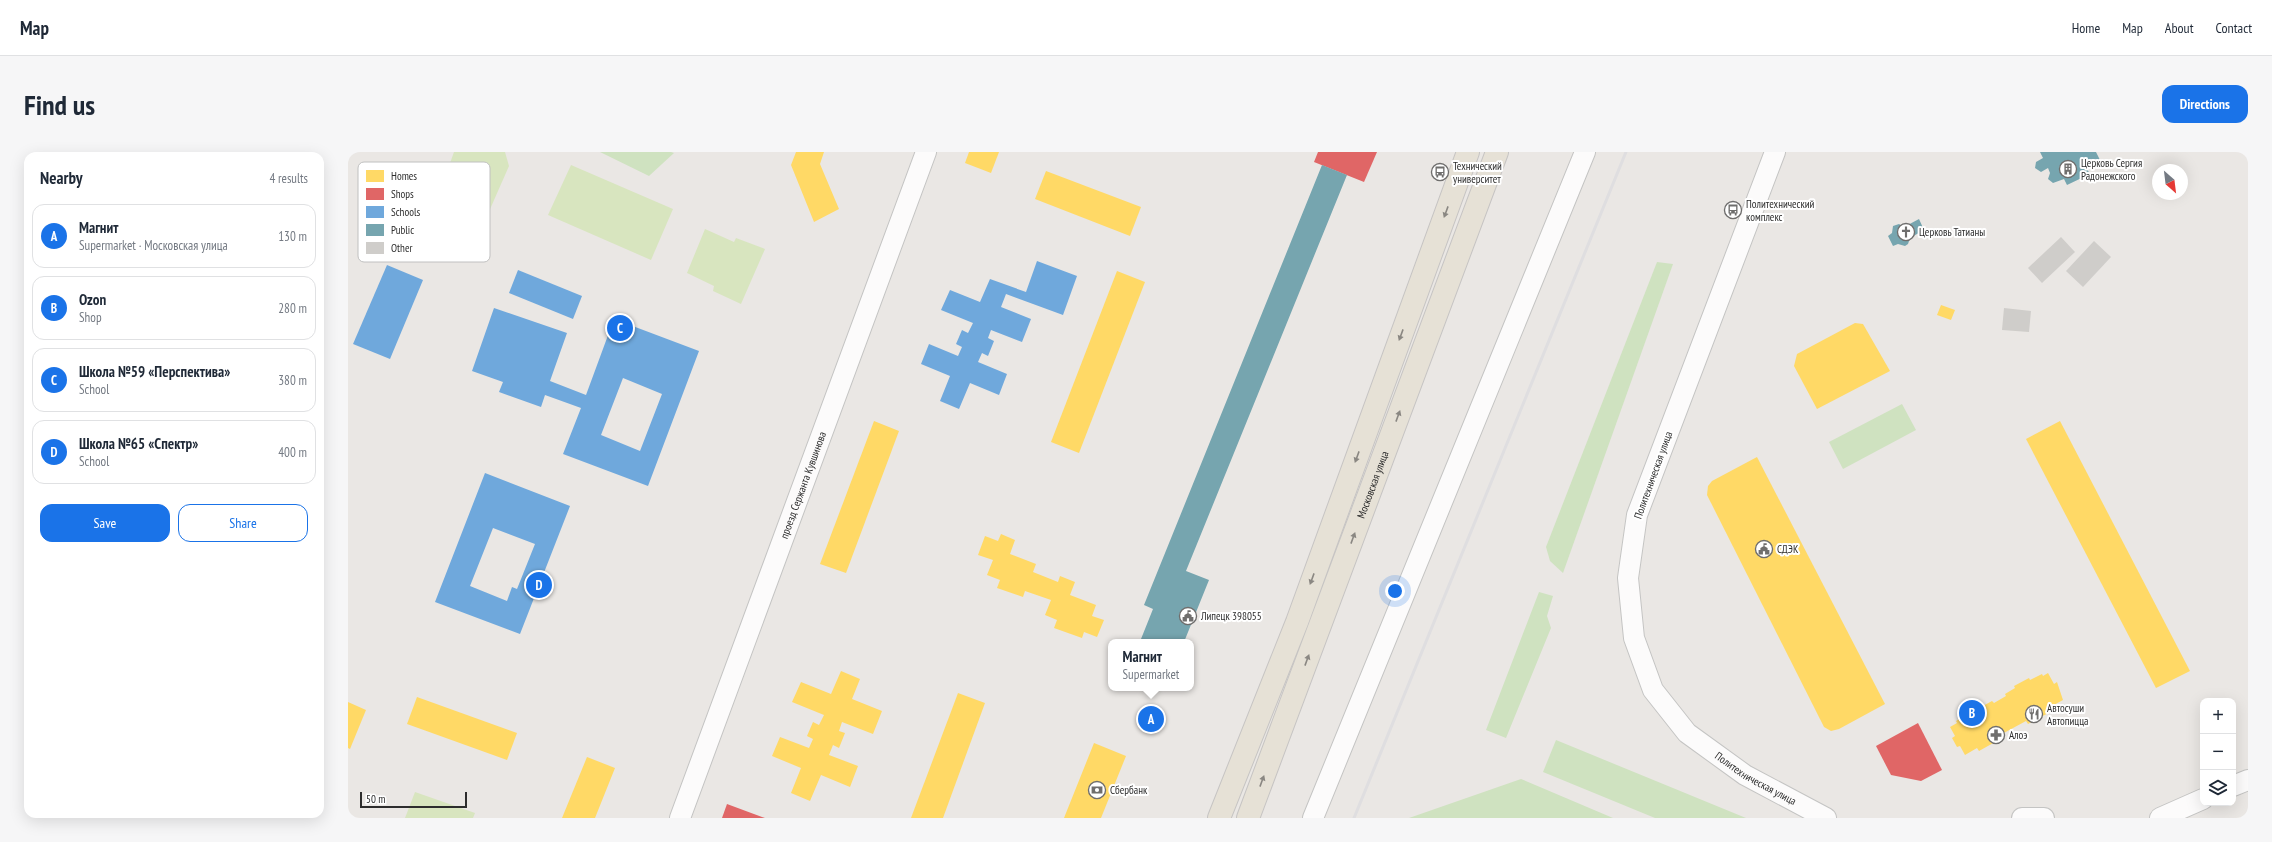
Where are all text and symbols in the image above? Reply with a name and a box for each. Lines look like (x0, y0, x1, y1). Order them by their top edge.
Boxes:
text: Map (20, 16, 49, 40)
text: Home (2072, 19, 2100, 37)
text: Map (2122, 19, 2143, 37)
text: About (2165, 19, 2194, 37)
text: Contact (2216, 19, 2252, 37)
button: Directions (2162, 85, 2248, 123)
text: Find us (24, 86, 95, 123)
place label: Церковь Сергия Радонежского (2081, 156, 2142, 183)
place label: Технический университет (1453, 159, 1502, 186)
building icon: Церковь Сергия Радонежского (2058, 159, 2078, 179)
legend (358, 162, 490, 262)
bus stop icon: Технический университет (1430, 162, 1450, 182)
north arrow (2152, 164, 2188, 200)
text: Nearby (40, 167, 83, 189)
text: Homes (391, 169, 417, 183)
text: 4 results (269, 170, 308, 187)
text: Shops (391, 187, 414, 201)
place label: Политехнический комплекс (1746, 197, 1815, 224)
bus stop icon: Политехнический комплекс (1723, 200, 1743, 220)
text: Schools (391, 205, 421, 219)
one-way arrow (1442, 207, 1448, 219)
text: Магнит (79, 218, 118, 237)
church icon: Церковь Татианы (1896, 222, 1916, 242)
text: Public (391, 223, 414, 237)
place label: Церковь Татианы (1919, 225, 1985, 239)
text: A (51, 228, 57, 245)
text: 130 m (278, 228, 307, 245)
text: Supermarket · Московская улица (79, 237, 228, 254)
text: Other (391, 241, 412, 255)
text: Ozon (79, 290, 106, 309)
text: B (51, 300, 57, 317)
text: 280 m (278, 300, 307, 317)
text: Shop (79, 309, 102, 326)
pin: C (607, 313, 633, 343)
one-way arrow (1398, 329, 1404, 341)
text: Школа №59 «Перспектива» (79, 362, 230, 381)
text: C (51, 372, 57, 389)
text: 380 m (278, 372, 307, 389)
text: School (79, 381, 109, 398)
one-way arrow (1395, 410, 1401, 422)
street label: Политехническая улица (1631, 429, 1675, 521)
street label: проезд Сержанта Кувшинова (777, 430, 829, 540)
text: Школа №65 «Спектр» (79, 434, 198, 453)
text: D (51, 444, 57, 461)
text: 400 m (278, 444, 307, 461)
street label: Московская улица (1354, 449, 1392, 520)
one-way arrow (1353, 451, 1359, 463)
text: School (79, 453, 109, 470)
button: Save (40, 504, 170, 542)
button: Share (178, 504, 308, 542)
one-way arrow (1350, 531, 1356, 543)
public building icon: СДЭК (1754, 539, 1774, 559)
place label: СДЭК (1777, 542, 1799, 556)
pin: D (526, 570, 552, 600)
one-way arrow (1309, 573, 1315, 585)
your location (1385, 581, 1405, 601)
public building icon: Липецк 398055 (1178, 606, 1198, 626)
place label: Липецк 398055 (1200, 609, 1262, 623)
popup (1108, 639, 1194, 691)
text: Магнит (1123, 647, 1162, 666)
one-way arrow (1305, 653, 1311, 665)
text: Supermarket (1123, 666, 1179, 683)
pin: B (1959, 698, 1985, 728)
map controls (2200, 698, 2236, 806)
button: + (2200, 698, 2236, 734)
place label: Автосуши Автопицца (2047, 701, 2088, 728)
pin: A (1138, 704, 1164, 734)
restaurant icon: Автосуши Автопицца (2024, 704, 2044, 724)
pharmacy icon: Алоэ (1986, 725, 2006, 745)
place label: Алоэ (2009, 728, 2027, 742)
button: − (2200, 734, 2236, 770)
street label: Политехническая улица (1712, 749, 1799, 808)
button: layers (2200, 770, 2236, 806)
one-way arrow (1259, 775, 1265, 787)
bank icon: Сбербанк (1087, 780, 1107, 800)
place label: Сбербанк (1110, 783, 1148, 797)
scale bar (360, 790, 467, 809)
text: 50 m (366, 792, 385, 806)

